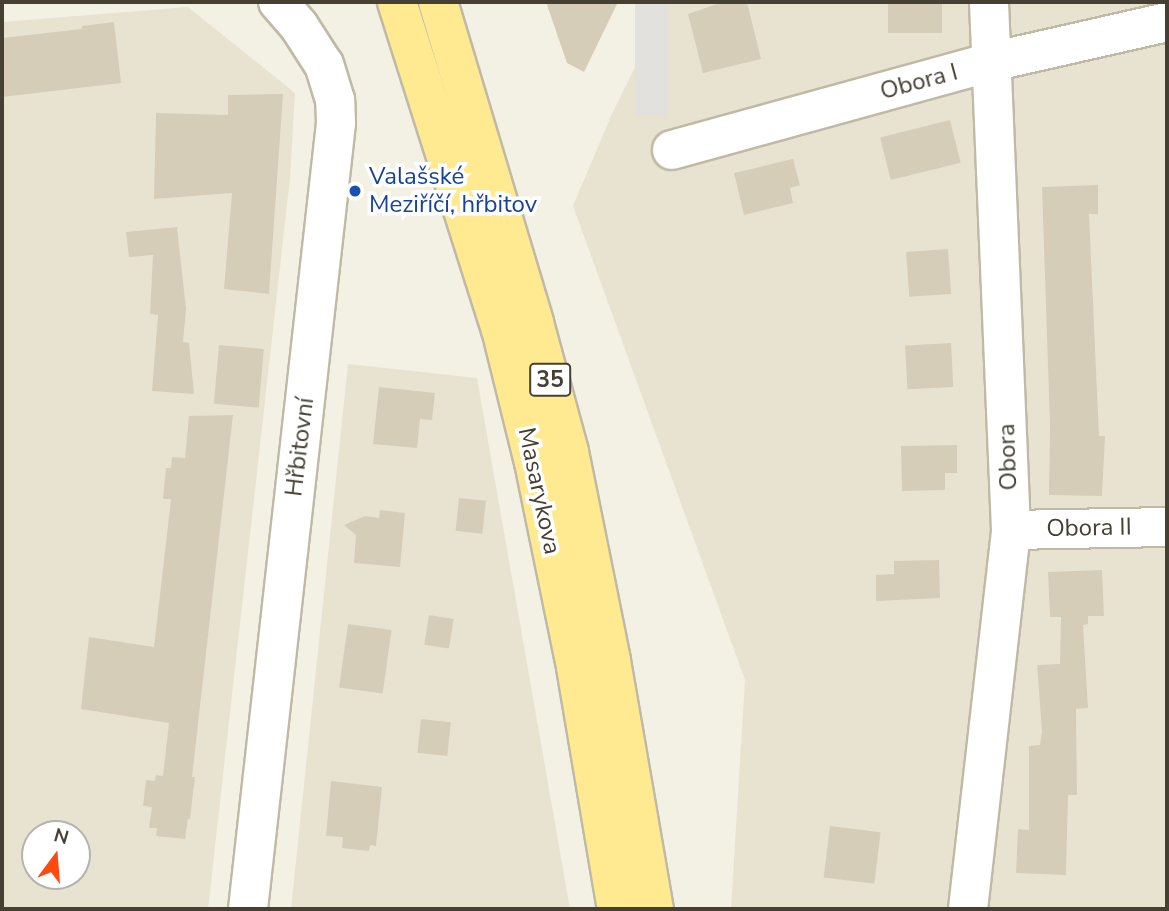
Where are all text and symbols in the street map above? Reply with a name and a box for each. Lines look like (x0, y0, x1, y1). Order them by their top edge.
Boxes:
street label: Obora I (877, 58, 961, 106)
place label: Valašské Meziříčí, hřbitov (369, 163, 537, 219)
marker: Valašské Meziříčí, hřbitov (347, 183, 363, 199)
road number: 35 (529, 360, 571, 400)
street label: Hřbitovní (280, 396, 320, 498)
street label: Obora (992, 423, 1024, 491)
street label: Masarykova (512, 425, 566, 557)
street label: Obora II (1046, 513, 1132, 543)
north arrow (21, 820, 91, 890)
text: N (51, 822, 72, 851)

